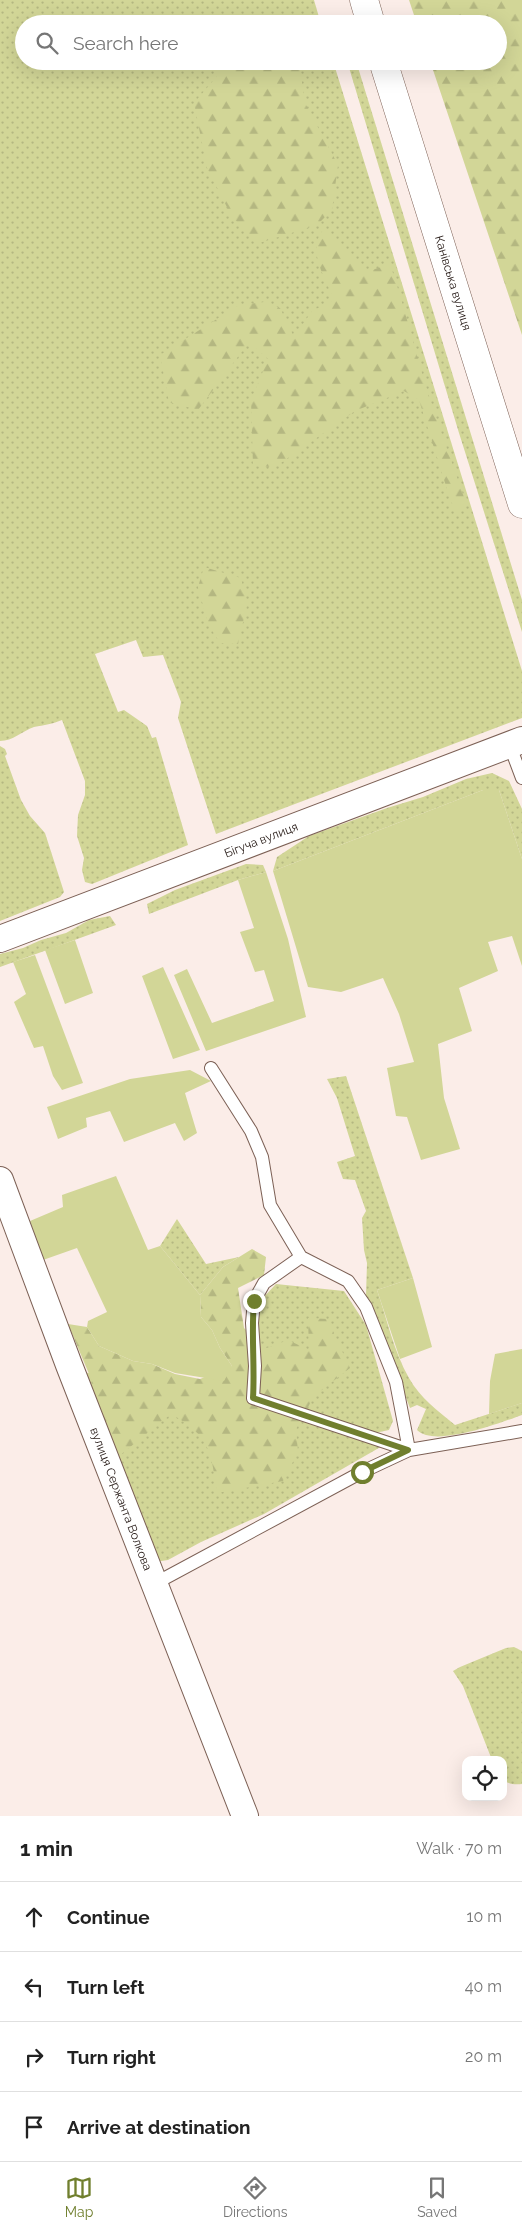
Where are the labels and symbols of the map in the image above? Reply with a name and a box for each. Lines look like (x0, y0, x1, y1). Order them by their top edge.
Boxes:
street label: Канівська вулиця (432, 234, 474, 332)
street label: Бігуча вулиця (222, 820, 300, 860)
route end (243, 1290, 266, 1313)
street label: вулиця Сержанта Волкова (87, 1426, 155, 1572)
route start (351, 1461, 374, 1484)

